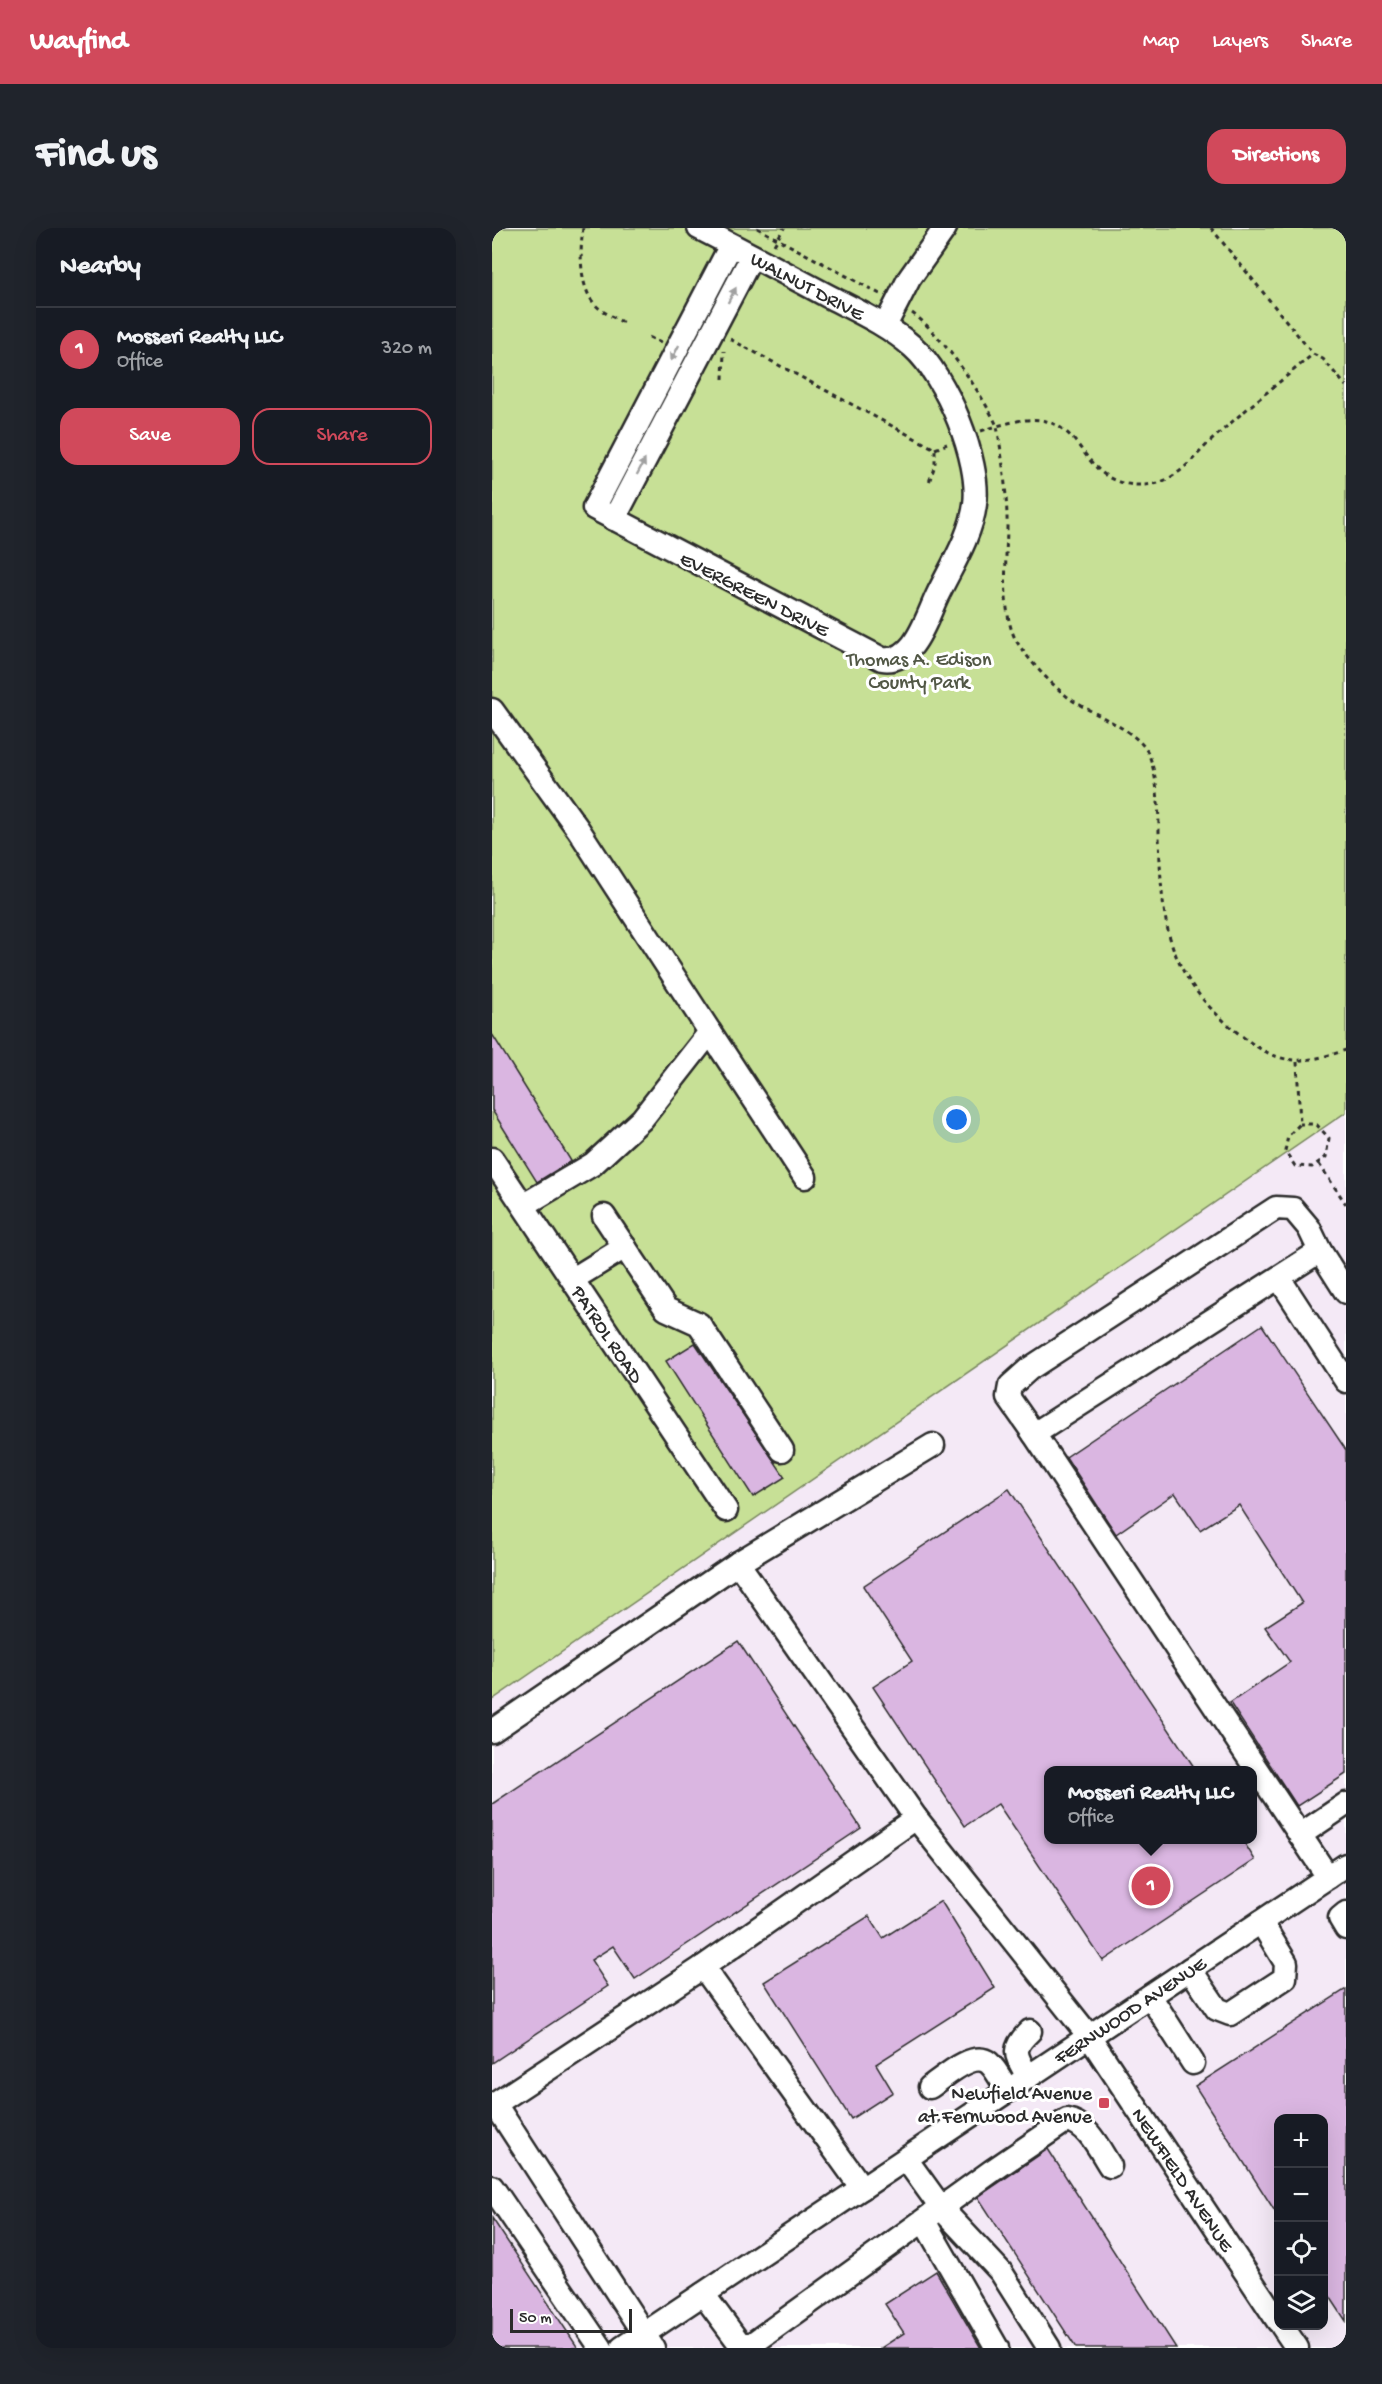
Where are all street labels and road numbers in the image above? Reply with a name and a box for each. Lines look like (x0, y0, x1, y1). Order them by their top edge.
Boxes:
street label: WALNUT DRIVE (746, 249, 868, 328)
street label: EVERGREEN DRIVE (675, 549, 833, 644)
street label: PATROL ROAD (564, 1282, 647, 1390)
street label: FERNWOOD AVENUE (1050, 1953, 1213, 2072)
street label: NEWFIELD AVENUE (1125, 2105, 1238, 2258)

